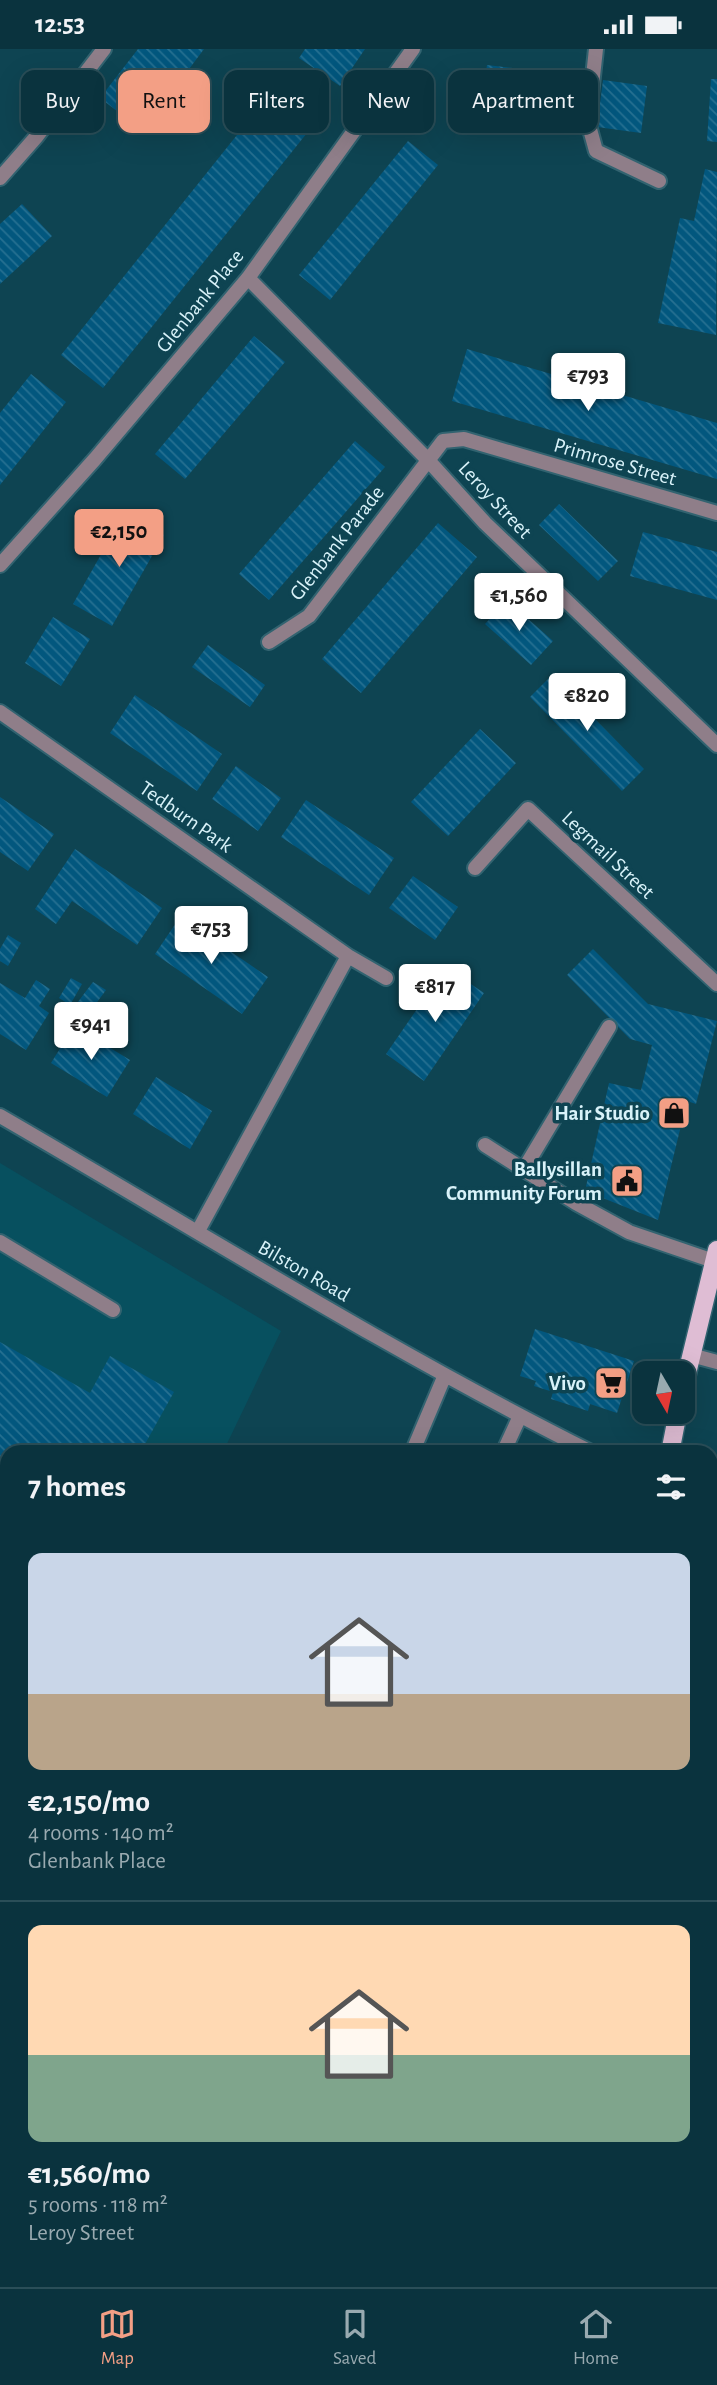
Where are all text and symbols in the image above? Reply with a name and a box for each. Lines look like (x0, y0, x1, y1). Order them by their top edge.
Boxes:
text: 12:53 (35, 11, 85, 37)
chip: Buy (21, 70, 104, 133)
chip: Rent (118, 70, 210, 133)
chip: Filters (224, 70, 329, 133)
chip: New (343, 70, 434, 133)
chip: Apartment (448, 70, 598, 133)
street label: Glenbank Place (152, 246, 248, 356)
pin: €793 (547, 353, 629, 413)
text: €793 (567, 364, 609, 387)
street label: Primrose Street (551, 434, 679, 490)
street label: Leroy Street (454, 457, 536, 543)
street label: Glenbank Parade (286, 482, 388, 604)
pin: €2,150 (62, 510, 176, 569)
text: €2,150 (90, 520, 148, 543)
pin: €1,560 (462, 573, 576, 633)
text: €1,560 (490, 584, 548, 607)
pin: €820 (546, 673, 628, 733)
text: €820 (565, 684, 609, 707)
street label: Tedburn Park (136, 777, 237, 857)
street label: Legmail Street (558, 807, 658, 903)
pin: €753 (170, 907, 252, 966)
text: €753 (191, 917, 231, 940)
pin: €817 (394, 965, 476, 1024)
text: €817 (415, 975, 455, 998)
pin: €941 (50, 1003, 132, 1062)
text: €941 (70, 1013, 112, 1036)
shop icon: Hair Studio (655, 1094, 693, 1132)
place label: Hair Studio (554, 1103, 650, 1124)
place label: Ballysillan Community Forum (446, 1159, 602, 1204)
public building icon: Ballysillan Community Forum (608, 1162, 646, 1200)
street label: Bilston Road (255, 1236, 353, 1306)
north arrow (632, 1361, 695, 1425)
map controls (632, 1361, 695, 1424)
supermarket icon: Vivo (592, 1364, 630, 1402)
place label: Vivo (549, 1373, 586, 1394)
icon: filters (652, 1468, 690, 1506)
text: 7 homes (28, 1472, 126, 1502)
icon: home (296, 1599, 422, 1725)
text: €2,150/mo (28, 1787, 150, 1817)
text: 4 rooms · 140 m² (28, 1822, 174, 1845)
text: Glenbank Place (28, 1850, 166, 1873)
icon: home (296, 1971, 422, 2097)
text: €1,560/mo (28, 2159, 150, 2189)
text: 5 rooms · 118 m² (28, 2194, 168, 2217)
text: Leroy Street (28, 2222, 134, 2245)
tab: Map (98, 2305, 136, 2370)
tab: Saved (333, 2305, 376, 2370)
tab: Home (573, 2305, 619, 2370)

